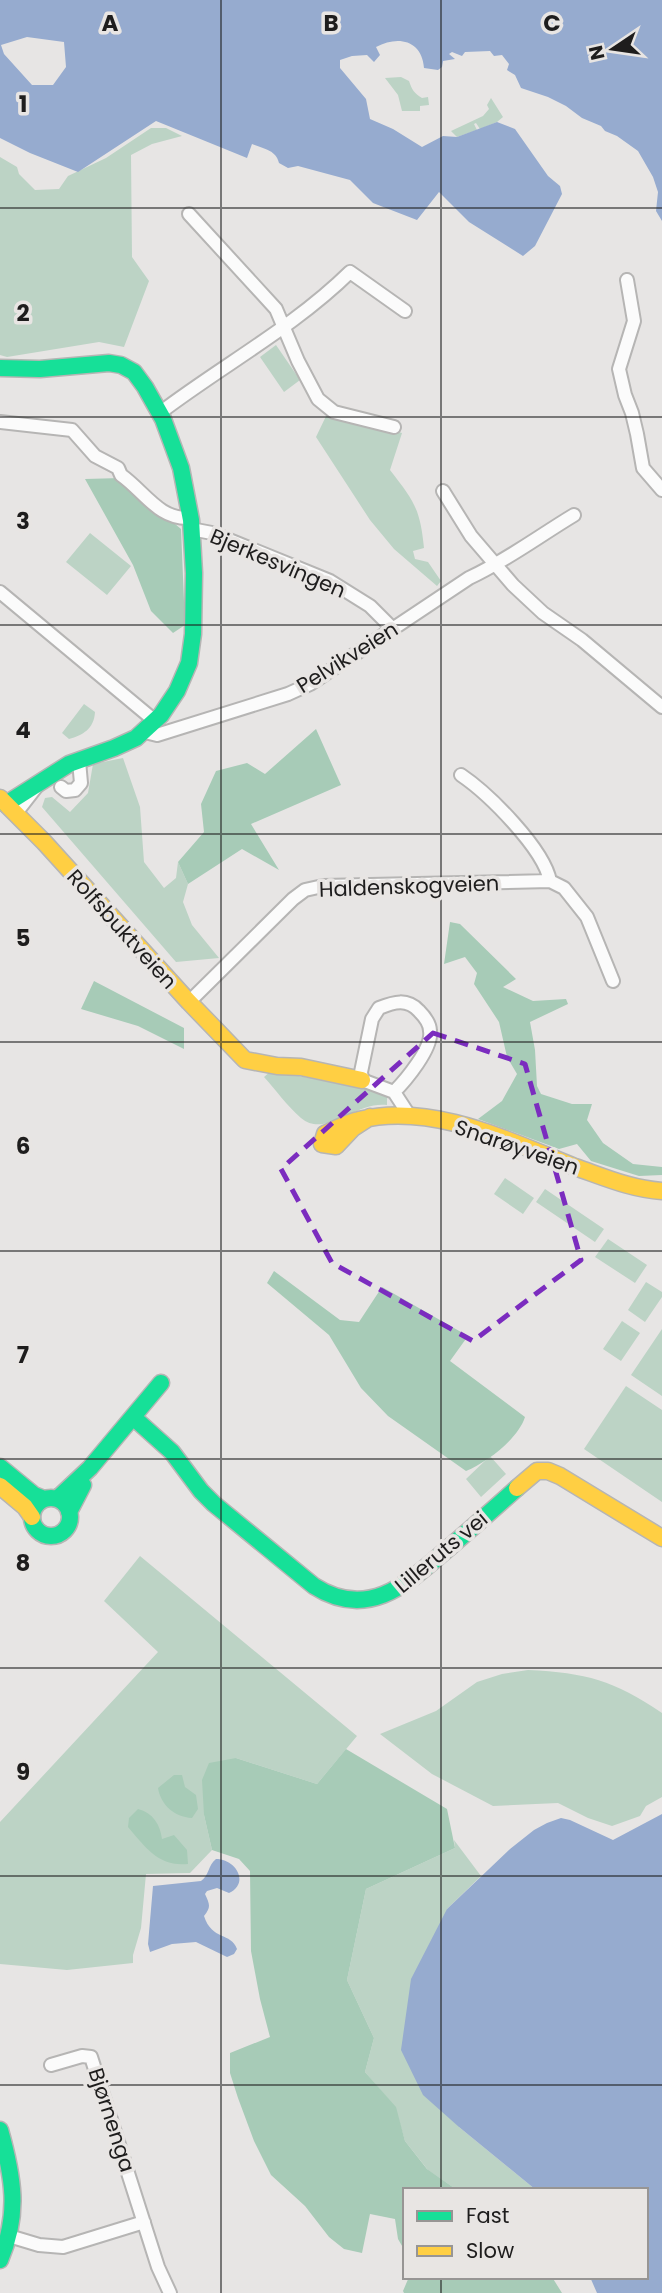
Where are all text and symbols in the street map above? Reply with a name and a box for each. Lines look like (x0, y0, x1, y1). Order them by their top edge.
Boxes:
text: A (102, 7, 119, 39)
text: B (323, 7, 339, 39)
text: C (543, 7, 561, 39)
north arrow (578, 14, 648, 84)
text: N (582, 43, 612, 63)
text: 1 (19, 88, 27, 120)
text: 2 (16, 297, 30, 329)
text: 3 (16, 505, 30, 537)
street label: Bjerkesvingen (206, 521, 350, 605)
street label: Pelvikveien (291, 614, 403, 700)
text: 4 (15, 714, 31, 746)
street label: Rolfsbuktveien (60, 863, 184, 995)
street label: Haldenskogveien (318, 868, 500, 904)
text: 5 (16, 922, 30, 954)
street label: Snarøyveien (451, 1112, 583, 1182)
text: 6 (16, 1130, 30, 1162)
text: 7 (17, 1339, 29, 1371)
street label: Lilleruts vei (388, 1505, 494, 1599)
text: 8 (16, 1547, 30, 1579)
text: 9 (16, 1756, 30, 1788)
street label: Bjørnenga (82, 2064, 142, 2176)
legend (403, 2188, 648, 2279)
text: Fast (466, 2201, 509, 2230)
text: Slow (466, 2236, 514, 2265)

